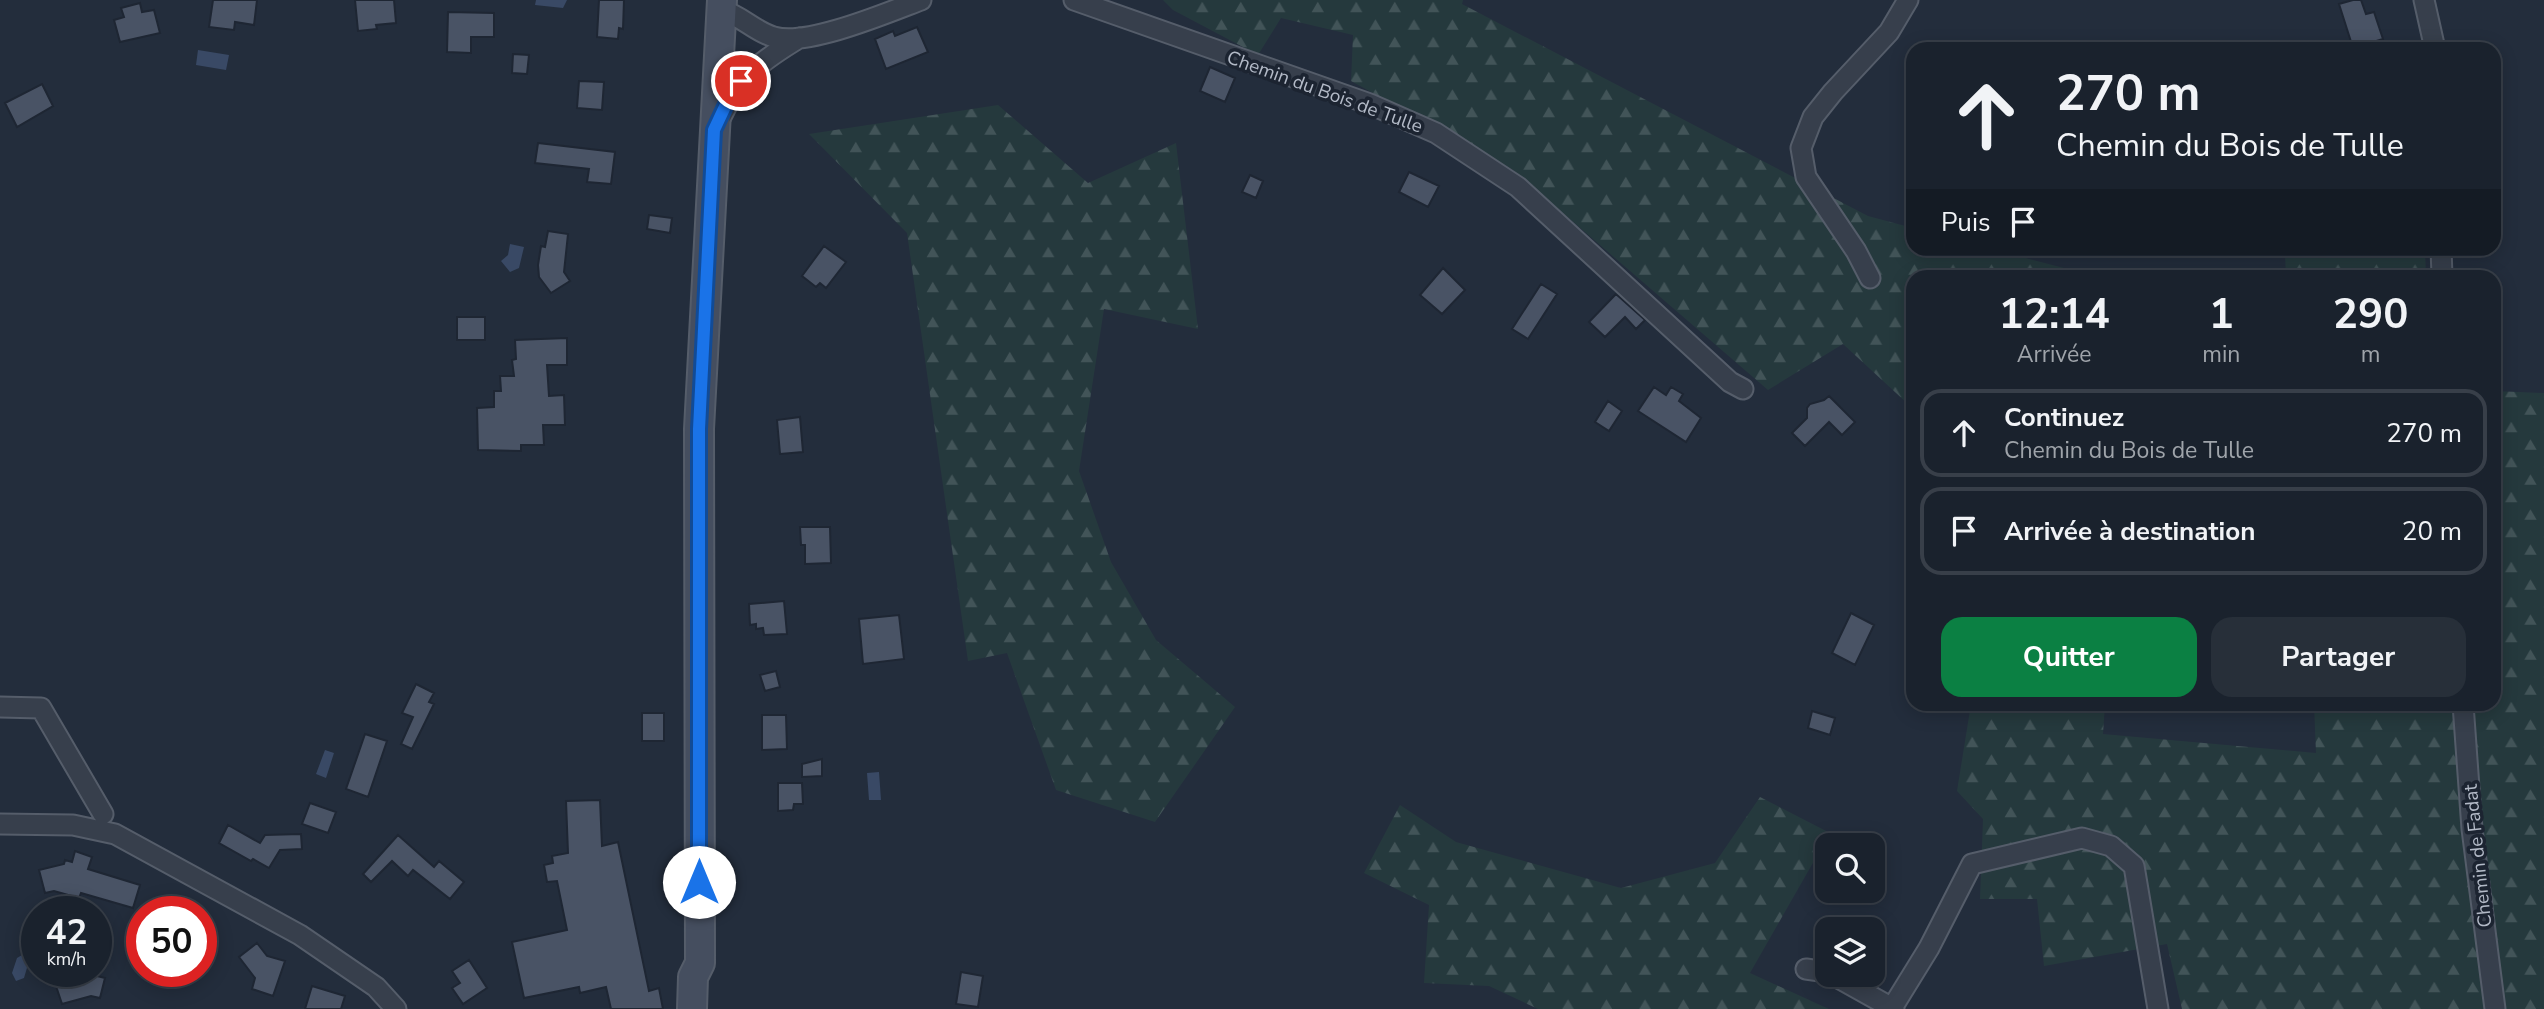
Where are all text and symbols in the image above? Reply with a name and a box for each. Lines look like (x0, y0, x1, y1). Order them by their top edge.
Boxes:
street label: Chemin du Bois de Tulle (1223, 44, 1426, 139)
pin (711, 51, 771, 111)
text: 270 m (2056, 60, 2200, 127)
icon: arrive (722, 62, 760, 100)
icon: ahead (1941, 70, 2032, 161)
text: Chemin du Bois de Tulle (2056, 124, 2404, 167)
icon: arrive (2004, 203, 2042, 241)
text: Puis (1941, 205, 1990, 240)
text: 12:14 (1999, 286, 2110, 343)
text: 1 (2209, 286, 2234, 343)
text: 290 (2333, 286, 2408, 343)
text: Arrivée (2017, 339, 2091, 370)
text: min (2202, 339, 2240, 370)
text: m (2361, 339, 2381, 370)
text: Continuez (2004, 400, 2124, 435)
icon: ahead (1945, 414, 1983, 452)
text: 270 m (2386, 416, 2462, 451)
text: Chemin du Bois de Tulle (2004, 435, 2254, 466)
icon: arrive (1945, 512, 1983, 550)
text: Arrivée à destination (2004, 514, 2255, 549)
text: 20 m (2402, 514, 2462, 549)
button: Quitter (1941, 617, 2197, 697)
button: Partager (2211, 617, 2466, 697)
street label: Chemin de Fadat (2458, 783, 2498, 929)
map controls (1815, 833, 1885, 987)
button: search (1815, 833, 1885, 903)
position arrow (662, 845, 736, 919)
speed limit sign: 50 (126, 896, 217, 987)
text: 42 (45, 909, 88, 956)
button: layers (1815, 917, 1885, 987)
text: km/h (47, 947, 86, 971)

